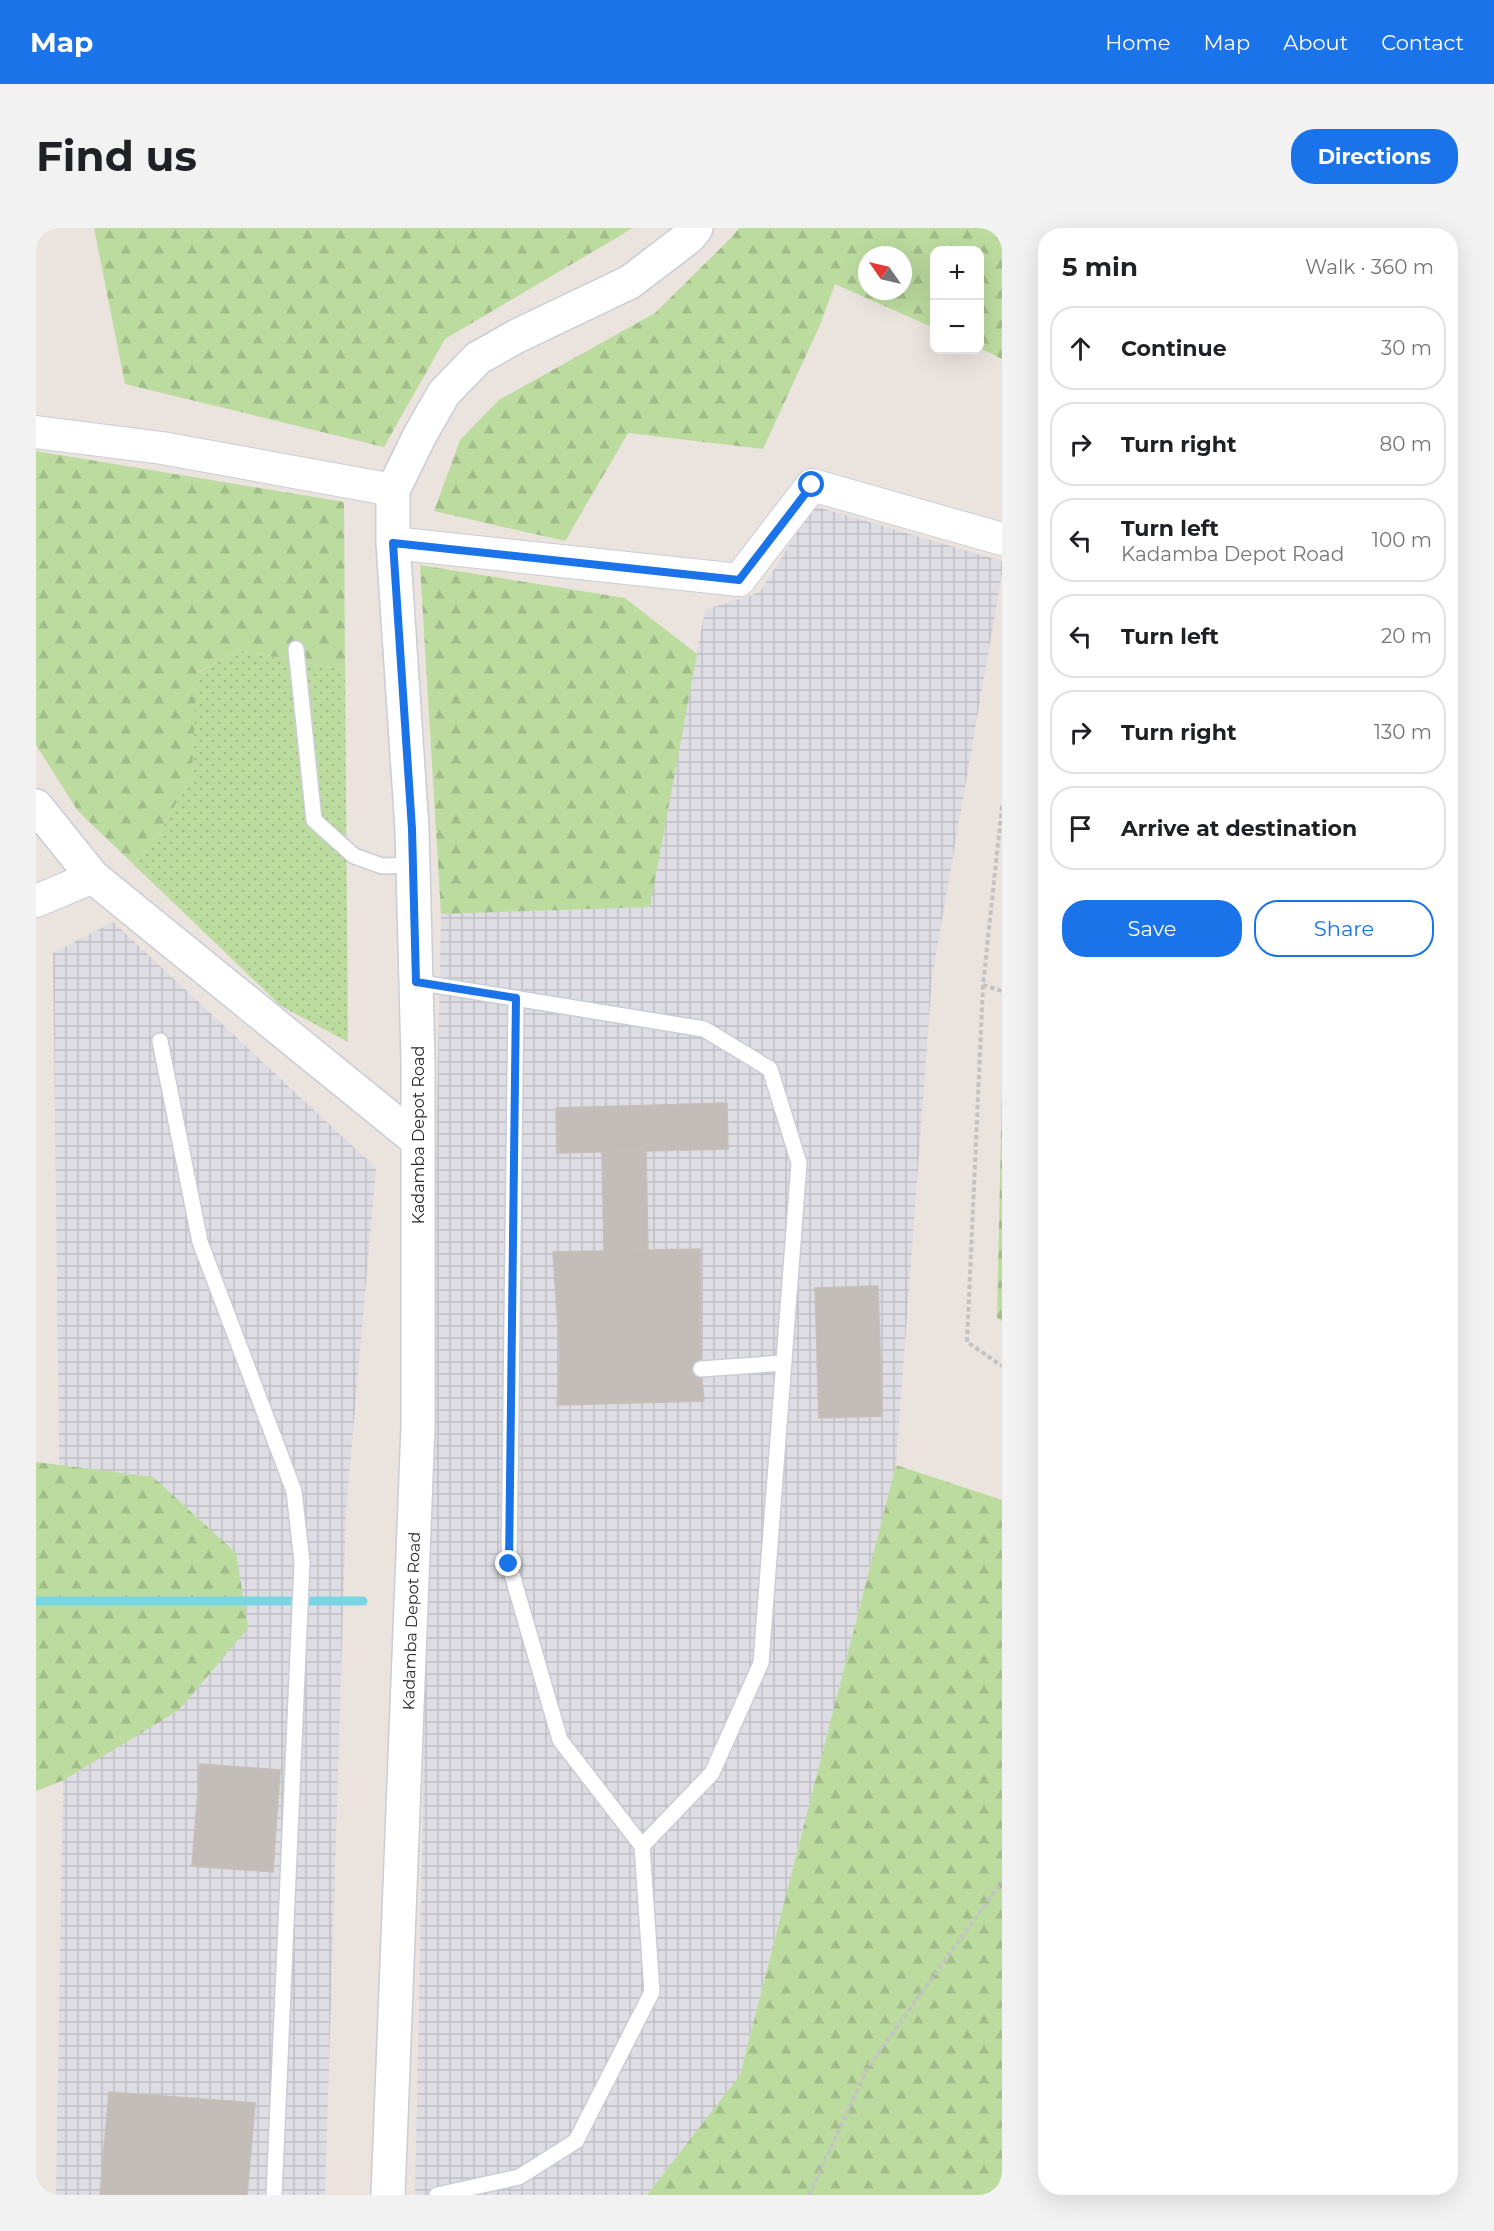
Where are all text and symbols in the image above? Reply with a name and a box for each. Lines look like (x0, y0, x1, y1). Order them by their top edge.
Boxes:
text: Map (30, 25, 93, 59)
text: Home (1105, 30, 1170, 55)
text: Map (1203, 30, 1250, 55)
text: About (1283, 30, 1348, 55)
text: Contact (1381, 30, 1464, 55)
button: Directions (1291, 129, 1458, 184)
text: Find us (36, 130, 197, 182)
north arrow (858, 246, 912, 300)
map controls (930, 246, 984, 354)
button: + (930, 246, 984, 300)
text: 5 min (1062, 251, 1138, 283)
text: Walk · 360 m (1305, 255, 1434, 279)
button: − (930, 300, 984, 354)
icon: ahead (1064, 332, 1097, 365)
text: Continue (1121, 335, 1227, 362)
text: 30 m (1381, 336, 1432, 360)
icon: right (1064, 428, 1097, 461)
text: Turn right (1121, 431, 1236, 458)
text: 80 m (1380, 432, 1432, 456)
route start (798, 471, 824, 497)
text: Turn left (1121, 515, 1219, 542)
icon: left (1064, 524, 1097, 557)
text: 100 m (1372, 528, 1432, 552)
text: Kadamba Depot Road (1121, 542, 1344, 566)
icon: left (1064, 620, 1097, 653)
text: Turn left (1121, 623, 1219, 650)
text: 20 m (1381, 624, 1432, 648)
icon: right (1064, 716, 1097, 749)
text: Turn right (1121, 719, 1236, 746)
text: 130 m (1374, 720, 1432, 744)
icon: arrive (1064, 812, 1097, 845)
text: Arrive at destination (1121, 815, 1357, 842)
button: Save (1062, 900, 1242, 957)
button: Share (1254, 900, 1434, 957)
street label: Kadamba Depot Road (409, 1046, 428, 1224)
street label: Kadamba Depot Road (399, 1531, 424, 1711)
route end (495, 1550, 521, 1576)

